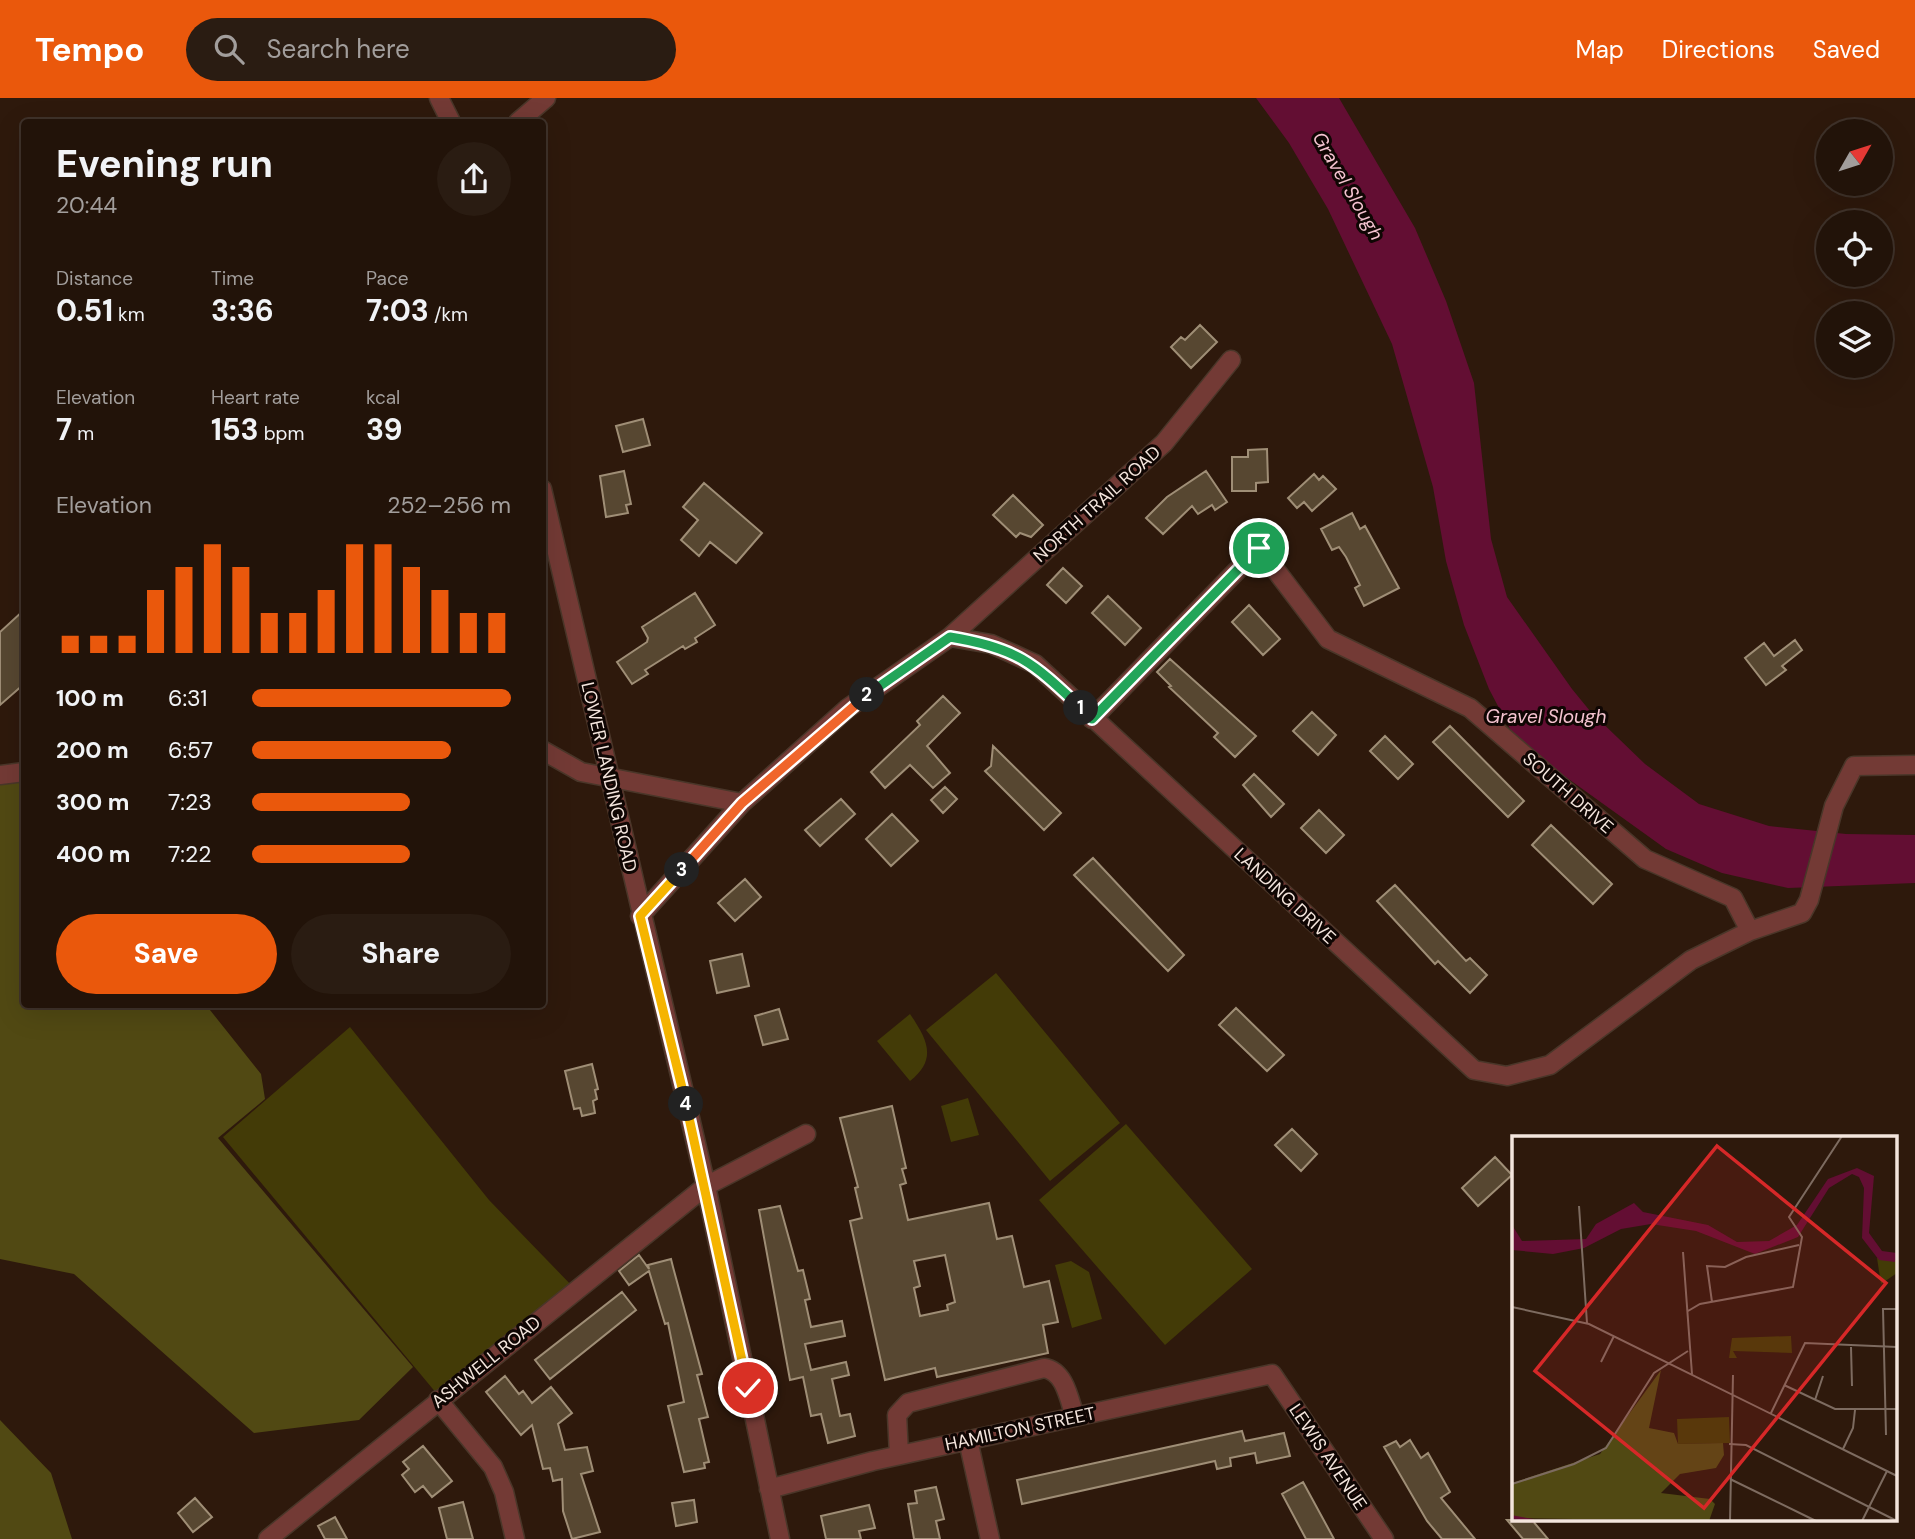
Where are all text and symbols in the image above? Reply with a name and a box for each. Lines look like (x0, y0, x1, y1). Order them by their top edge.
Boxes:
search box (186, 18, 676, 81)
text: Tempo (35, 28, 144, 71)
icon: search (210, 30, 248, 68)
text: Search here (266, 32, 410, 66)
text: Map (1576, 34, 1624, 65)
text: Directions (1662, 34, 1775, 65)
text: Saved (1813, 34, 1880, 65)
north arrow (1816, 119, 1894, 196)
map controls (1816, 119, 1893, 378)
water label: Gravel Slough (1307, 127, 1389, 245)
text: Evening run (56, 139, 273, 189)
button: share (437, 142, 511, 216)
text: 20:44 (56, 190, 117, 220)
button: locate (1816, 210, 1893, 287)
text: Distance (56, 266, 133, 291)
text: Time (211, 266, 254, 291)
text: Pace (366, 266, 409, 291)
text: 0.51 (56, 291, 113, 330)
text: 3:36 (211, 291, 274, 330)
text: 7:03 (366, 291, 429, 330)
button: layers (1816, 301, 1893, 378)
text: km (113, 302, 145, 327)
text: /km (429, 302, 468, 327)
text: Elevation (56, 385, 135, 410)
text: Heart rate (211, 385, 300, 410)
text: kcal (366, 385, 400, 410)
text: 7 (56, 410, 72, 449)
text: 153 (211, 410, 259, 449)
text: 39 (366, 410, 402, 449)
text: m (72, 421, 94, 446)
text: bpm (259, 421, 304, 446)
street label: NORTH TRAIL ROAD (1028, 440, 1166, 568)
text: Elevation (56, 490, 152, 520)
text: 252–256 m (387, 490, 511, 520)
pin (1229, 518, 1289, 578)
icon: arrive (1240, 529, 1278, 567)
pin: 2 (850, 678, 884, 712)
street label: LOWER LANDING ROAD (575, 680, 643, 874)
text: 2 (861, 682, 872, 707)
text: 100 m (56, 683, 124, 713)
text: 6:31 (168, 683, 207, 713)
pin: 1 (1064, 690, 1098, 726)
text: 1 (1077, 695, 1084, 720)
water label: Gravel Slough (1485, 704, 1607, 729)
text: 200 m (56, 735, 129, 765)
text: 6:57 (168, 735, 213, 765)
street label: SOUTH DRIVE (1518, 747, 1618, 839)
text: 300 m (56, 787, 129, 817)
text: 7:23 (168, 787, 212, 817)
text: 400 m (56, 839, 130, 869)
text: 7:22 (168, 839, 211, 869)
street label: LANDING DRIVE (1229, 843, 1341, 949)
pin: 3 (664, 852, 700, 888)
text: 3 (676, 857, 687, 882)
button: Save (56, 914, 277, 994)
button: Share (291, 914, 511, 994)
pin: 4 (668, 1086, 704, 1122)
text: 4 (679, 1091, 692, 1116)
inset map (1512, 1136, 1898, 1522)
street label: ASHWELL ROAD (426, 1310, 546, 1414)
pin (718, 1358, 778, 1418)
icon: check (729, 1369, 767, 1407)
street label: LEWIS AVENUE (1284, 1399, 1372, 1515)
street label: HAMILTON STREET (943, 1401, 1097, 1457)

